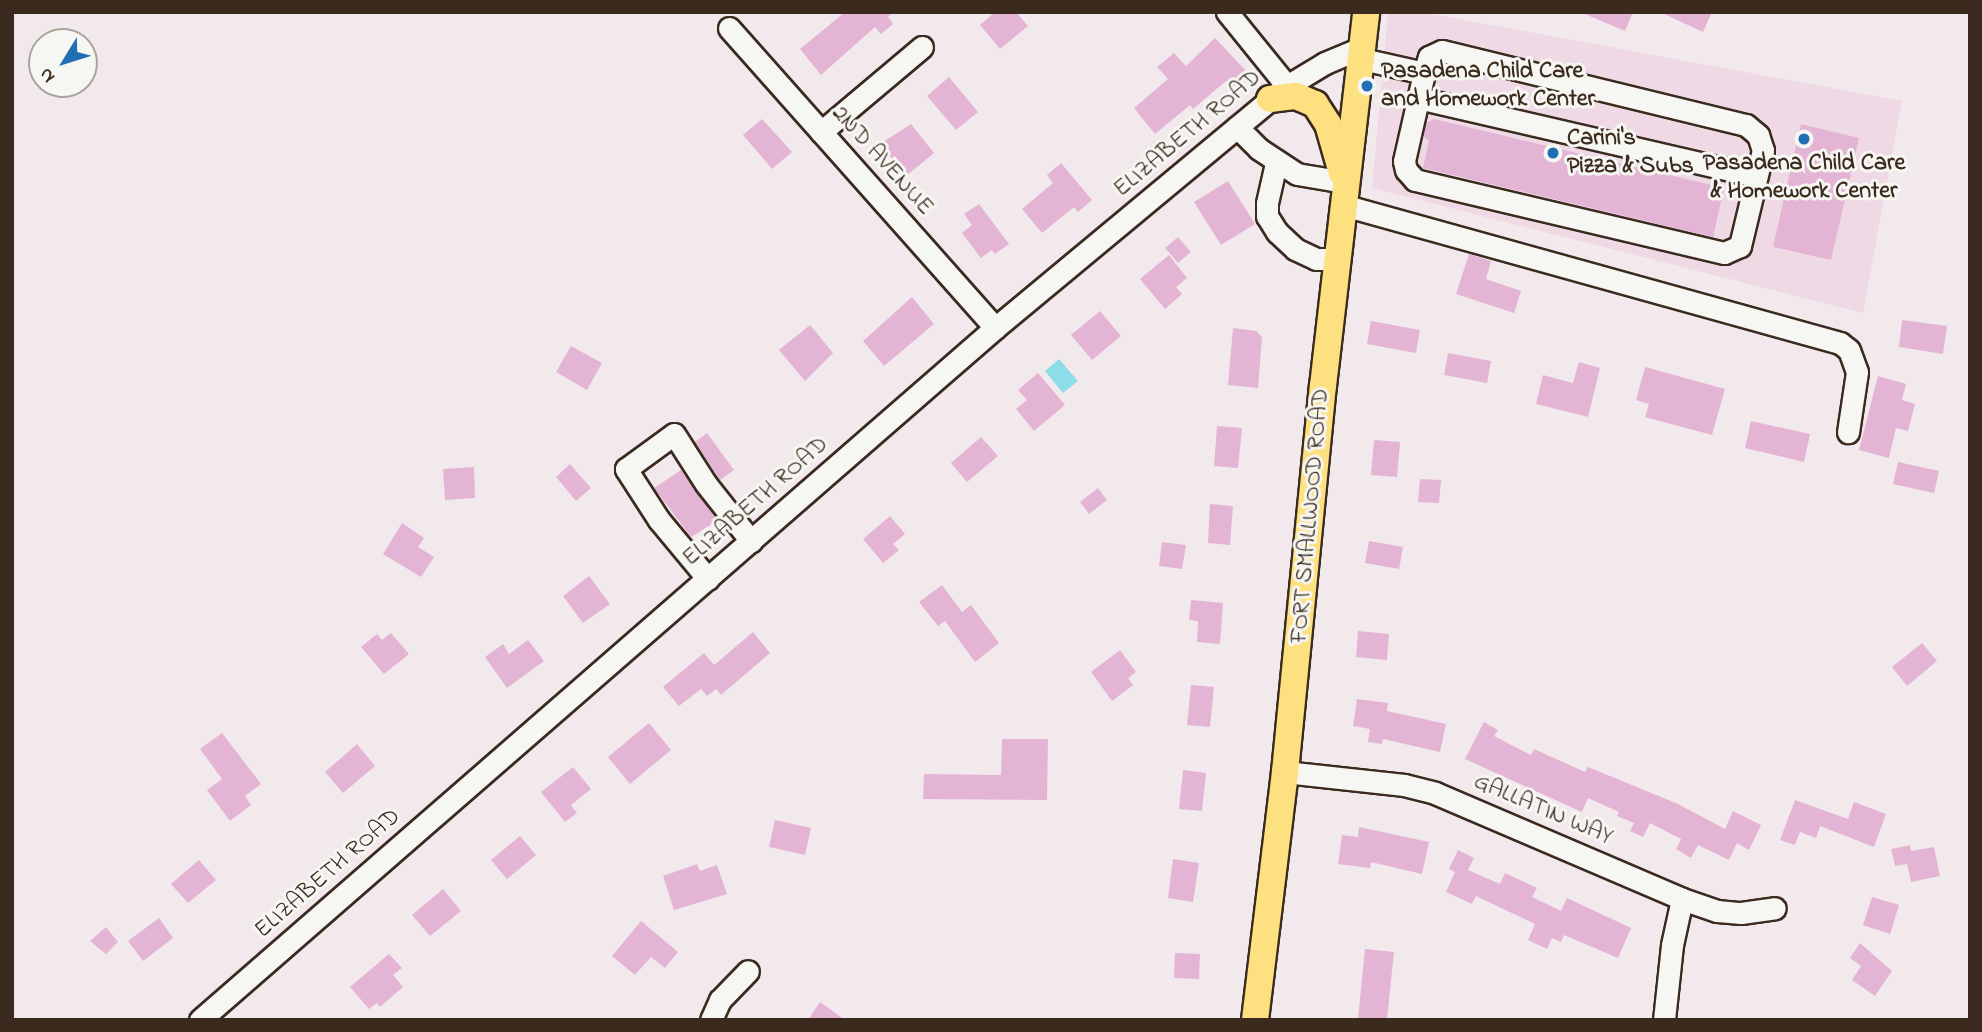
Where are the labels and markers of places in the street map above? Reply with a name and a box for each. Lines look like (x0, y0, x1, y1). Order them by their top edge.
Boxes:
place label: Pasadena Child Care and Homework Center (1381, 58, 1595, 114)
marker: Pasadena Child Care and Homework Center (1359, 78, 1375, 94)
place label: Carini's Pizza & Subs (1567, 125, 1694, 181)
marker: Pasadena Child Care & Homework Center (1796, 131, 1812, 147)
marker: Carini's Pizza & Subs (1545, 145, 1561, 161)
place label: Pasadena Child Care & Homework Center (1703, 150, 1905, 206)

